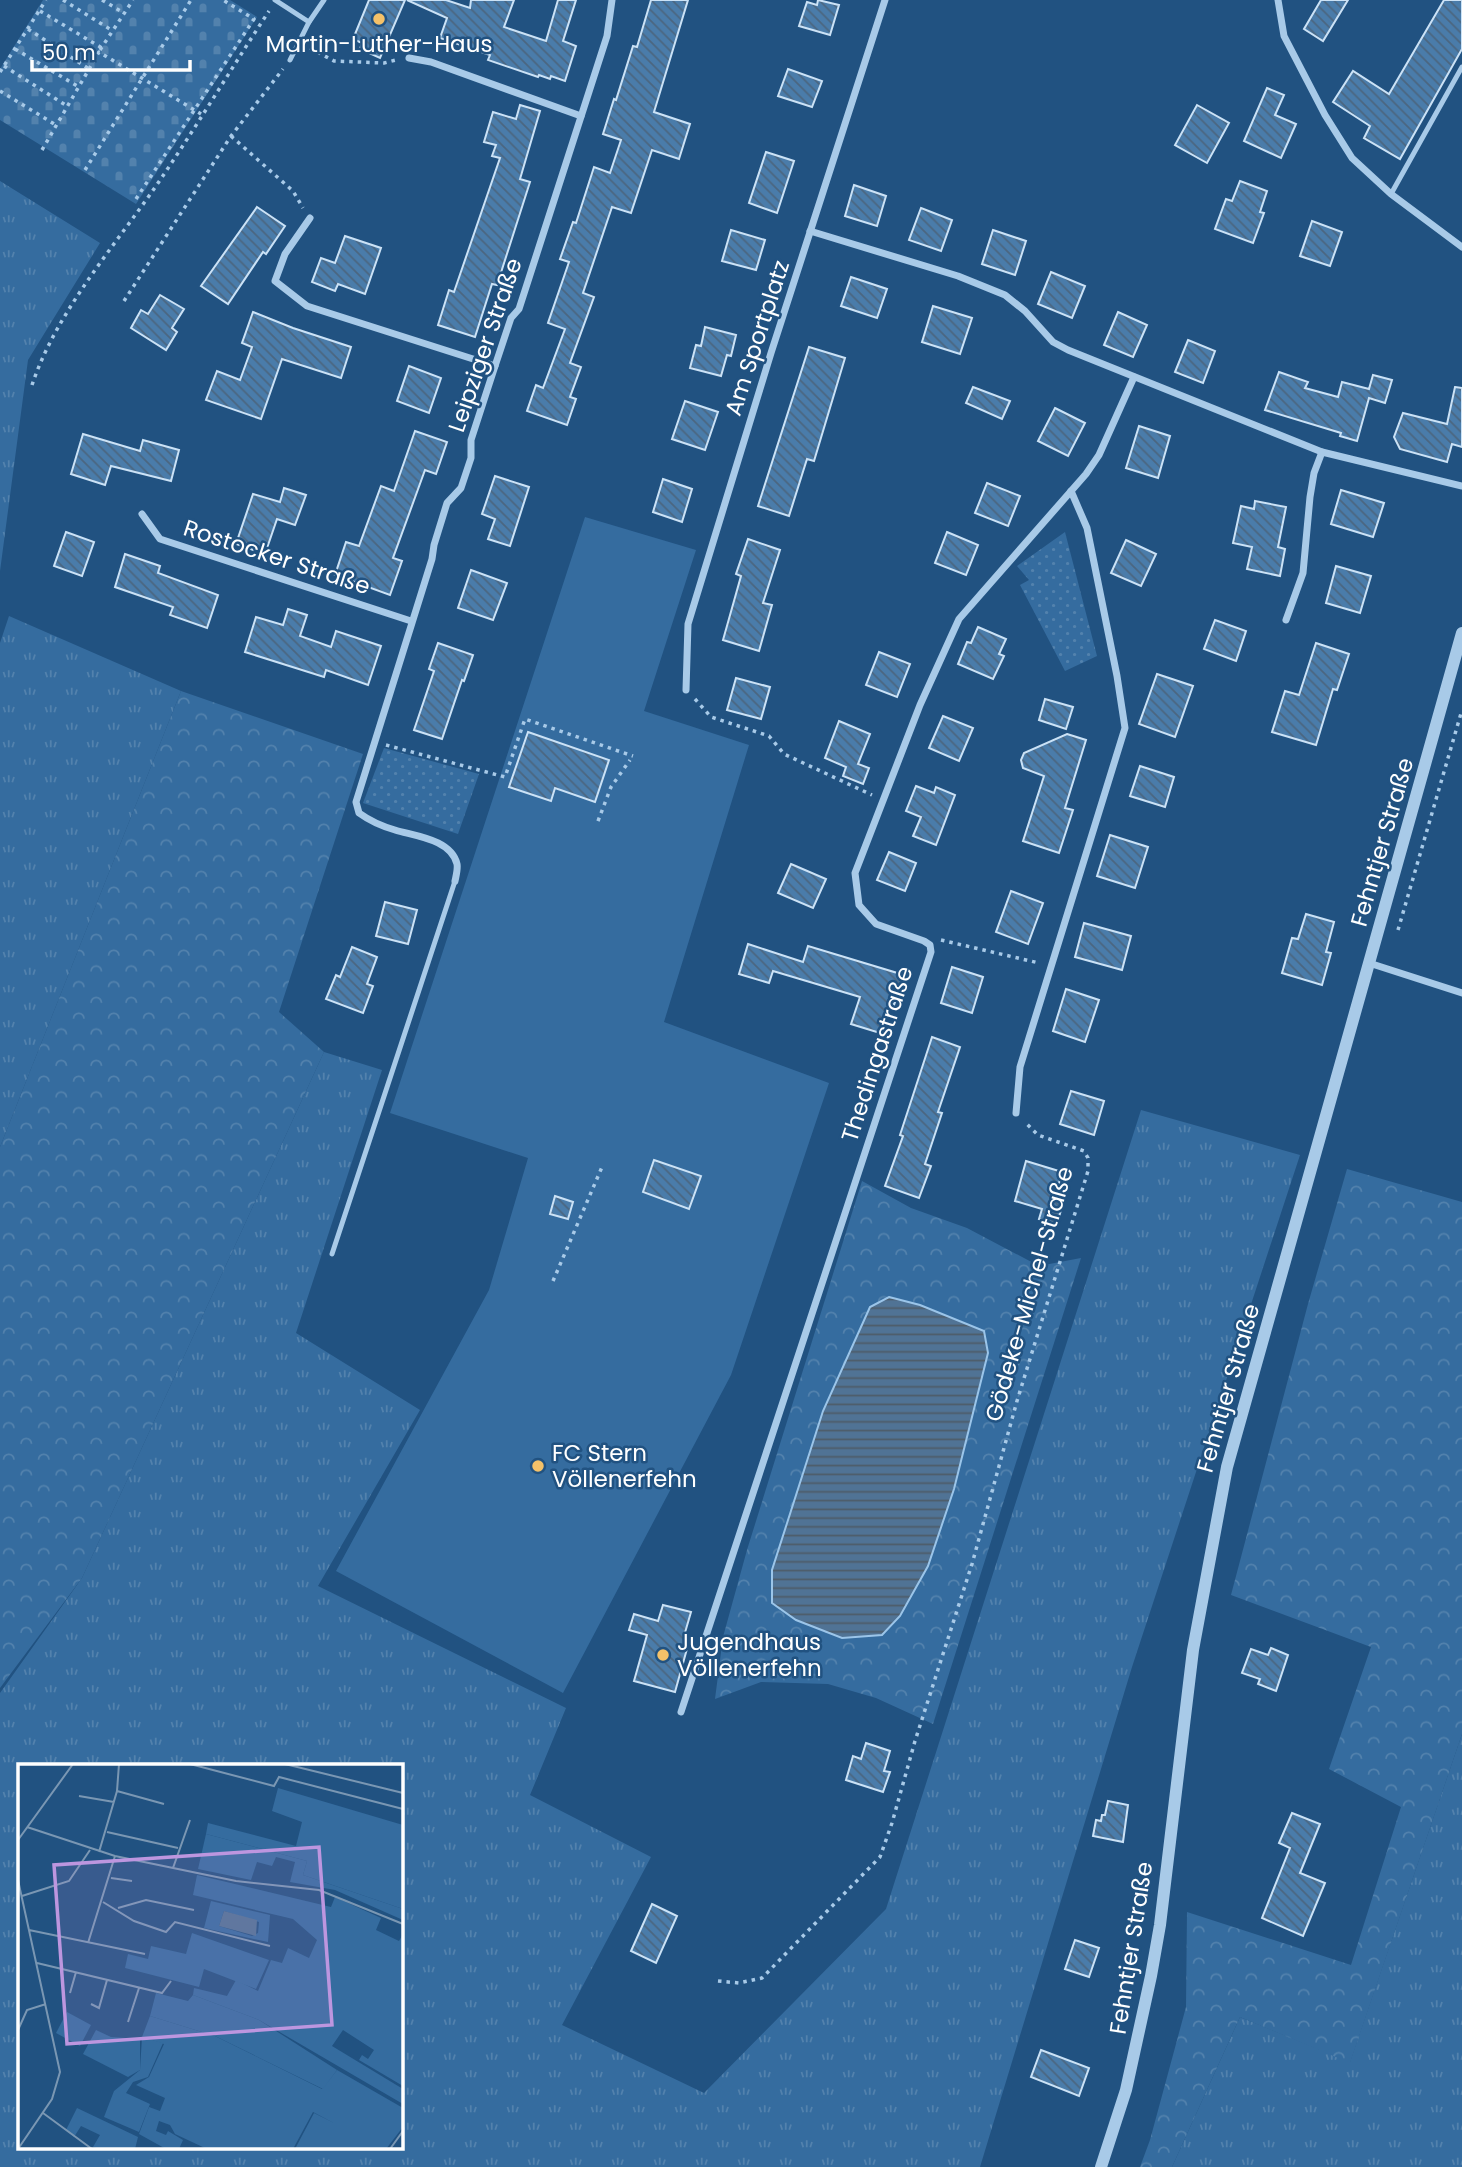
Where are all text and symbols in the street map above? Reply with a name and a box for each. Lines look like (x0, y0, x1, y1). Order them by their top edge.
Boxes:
marker: Martin-Luther-Haus (371, 11, 387, 27)
scale bar (32, 28, 189, 72)
place label: Martin-Luther-Haus (266, 28, 492, 60)
text: 50 m (42, 38, 96, 67)
street label: Leipziger Straße (440, 254, 530, 436)
street label: Am Sportplatz (717, 256, 797, 420)
street label: Rostocker Straße (180, 512, 374, 602)
street label: Fehntjer Straße (1343, 754, 1421, 930)
street label: Thedingastraße (834, 962, 920, 1146)
street label: Gödeke-Michel-Straße (977, 1163, 1081, 1425)
street label: Fehntjer Straße (1189, 1300, 1267, 1476)
place label: FC Stern Völlenerfehn (552, 1437, 697, 1495)
marker: FC Stern Völlenerfehn (530, 1458, 546, 1474)
place label: Jugendhaus Völlenerfehn (677, 1626, 822, 1684)
marker: Jugendhaus Völlenerfehn (655, 1647, 671, 1663)
inset map (18, 1764, 402, 2150)
street label: Fehntjer Straße (1102, 1859, 1160, 2037)

